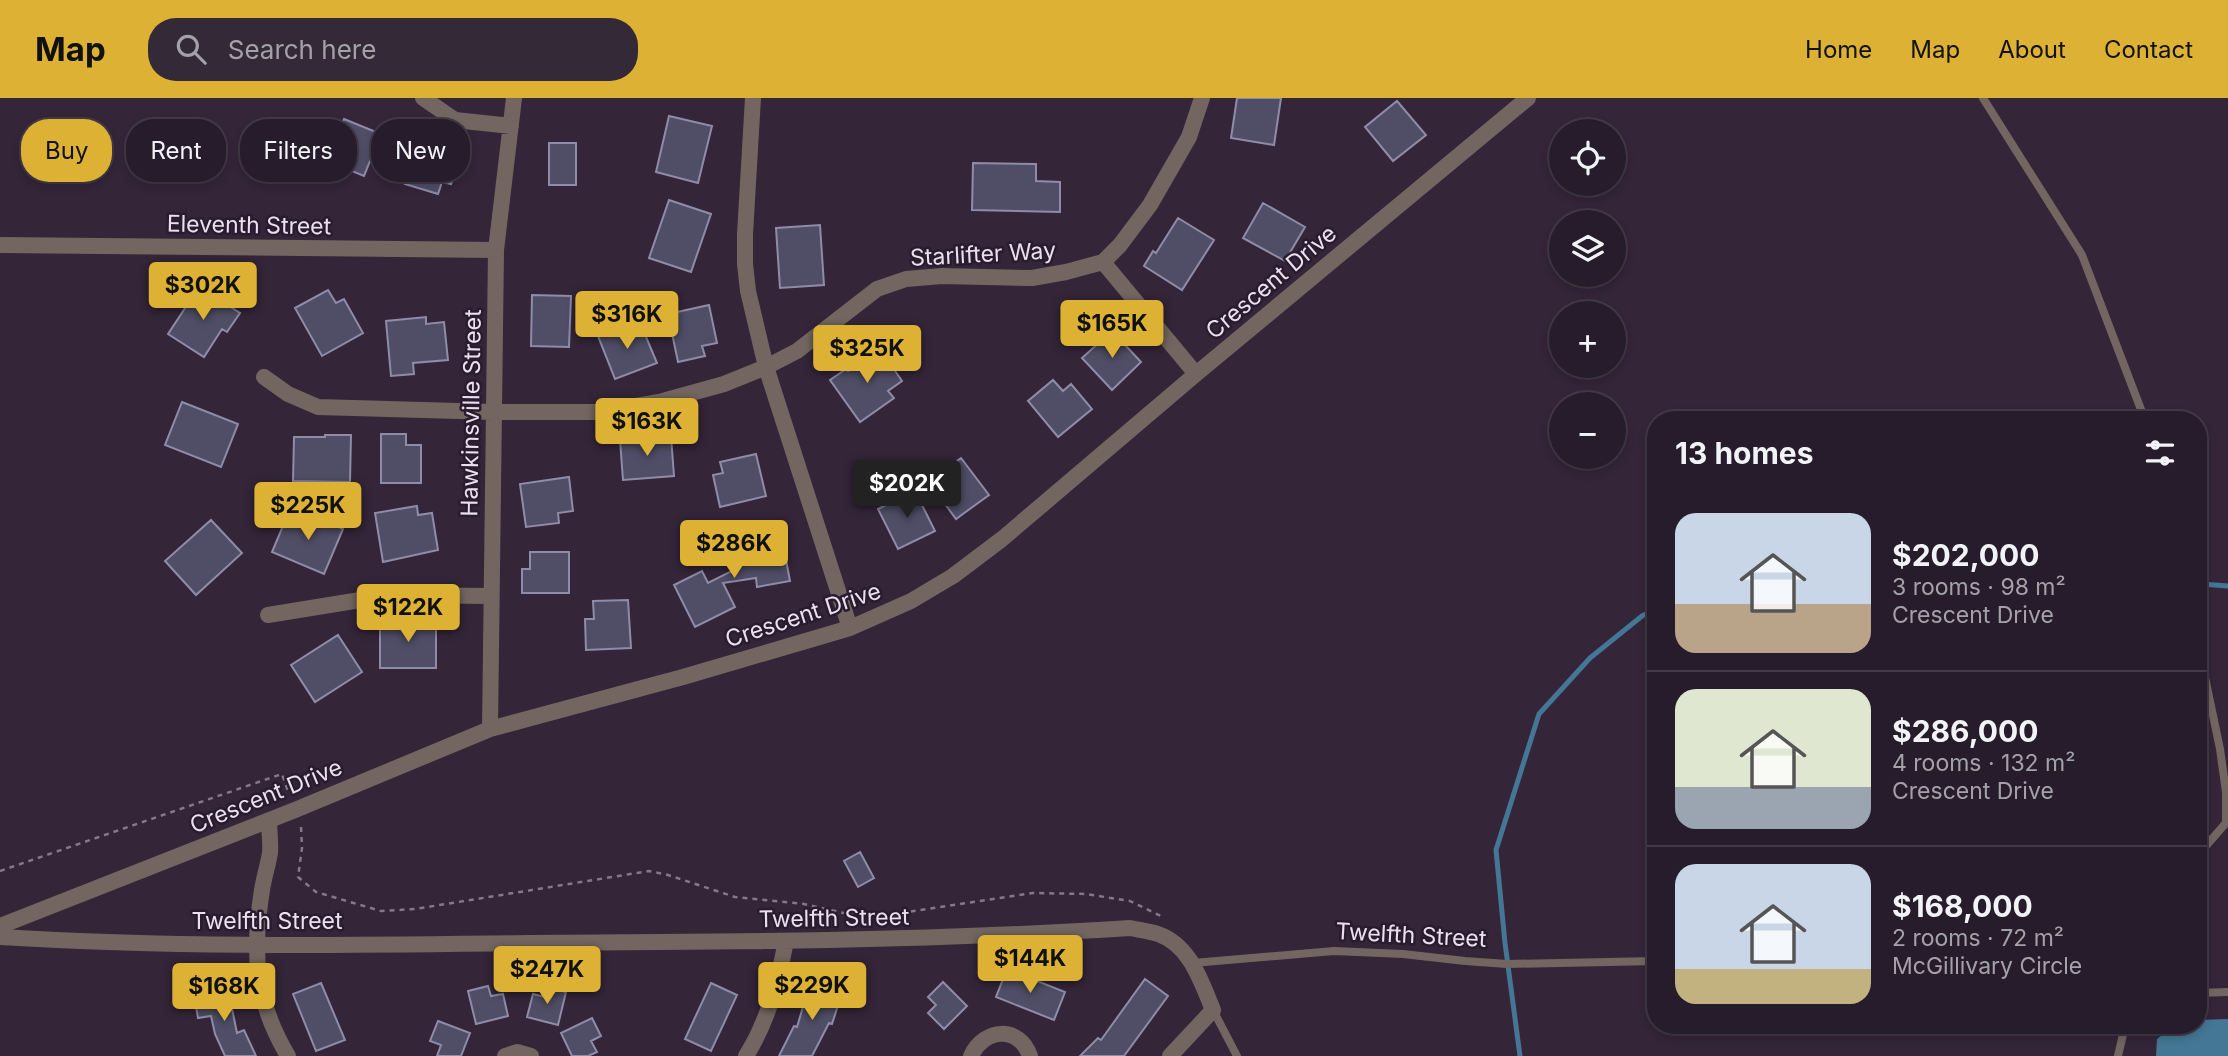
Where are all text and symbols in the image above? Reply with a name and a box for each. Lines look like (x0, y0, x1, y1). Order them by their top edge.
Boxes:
search box (148, 18, 638, 81)
text: Map (35, 29, 106, 69)
icon: search (172, 30, 210, 68)
text: Search here (228, 34, 376, 65)
text: Home (1805, 35, 1872, 64)
text: Map (1910, 35, 1960, 64)
text: About (1998, 35, 2066, 64)
text: Contact (2104, 35, 2193, 64)
chip: Buy (21, 119, 112, 182)
chip: Rent (126, 119, 226, 182)
chip: Filters (240, 119, 357, 182)
chip: New (371, 119, 470, 182)
map controls (1549, 119, 1626, 469)
button: locate (1549, 119, 1626, 196)
street label: Eleventh Street (167, 210, 332, 240)
button: layers (1549, 210, 1626, 287)
street label: Crescent Drive (1200, 219, 1342, 345)
street label: Starlifter Way (909, 236, 1057, 272)
pin: $302K (154, 262, 252, 322)
text: $302K (165, 271, 241, 299)
pin: $316K (578, 292, 676, 351)
text: $316K (591, 300, 663, 328)
pin: $165K (1063, 300, 1161, 360)
button: + (1549, 301, 1626, 378)
street label: Hawkinsville Street (455, 309, 487, 517)
text: $165K (1076, 309, 1148, 337)
pin: $325K (818, 326, 916, 385)
text: $325K (829, 334, 905, 362)
button: − (1549, 392, 1626, 469)
pin: $163K (598, 398, 696, 458)
text: $163K (611, 407, 683, 435)
icon: filters (2141, 434, 2179, 472)
text: 13 homes (1675, 435, 1814, 471)
pin: $202K (858, 460, 956, 520)
text: $202K (869, 469, 945, 497)
pin: $225K (259, 482, 357, 542)
text: $225K (270, 491, 346, 519)
pin: $286K (685, 520, 783, 580)
text: $286K (696, 529, 772, 557)
text: $202,000 (1892, 537, 2040, 573)
icon: home (1731, 541, 1815, 625)
text: 3 rooms · 98 m² (1892, 573, 2066, 601)
street label: Crescent Drive (722, 577, 884, 653)
pin: $122K (359, 584, 457, 644)
text: $122K (373, 593, 443, 621)
text: Crescent Drive (1892, 601, 2054, 629)
text: $286,000 (1892, 713, 2038, 749)
icon: home (1731, 717, 1815, 801)
text: 4 rooms · 132 m² (1892, 749, 2075, 777)
street label: Crescent Drive (186, 753, 346, 839)
text: Crescent Drive (1892, 777, 2054, 805)
text: $168,000 (1892, 888, 2033, 924)
icon: home (1731, 892, 1815, 976)
street label: Twelfth Street (758, 903, 910, 933)
street label: Twelfth Street (191, 907, 343, 935)
street label: Twelfth Street (1335, 917, 1488, 953)
text: 2 rooms · 72 m² (1892, 924, 2064, 952)
pin: $144K (981, 936, 1079, 995)
text: $144K (994, 944, 1066, 972)
pin: $247K (498, 946, 596, 1006)
text: McGillivary Circle (1892, 952, 2082, 980)
text: $247K (510, 955, 584, 983)
pin: $229K (763, 962, 861, 1022)
pin: $168K (175, 964, 273, 1023)
text: $229K (774, 971, 850, 999)
text: $168K (188, 972, 260, 1000)

